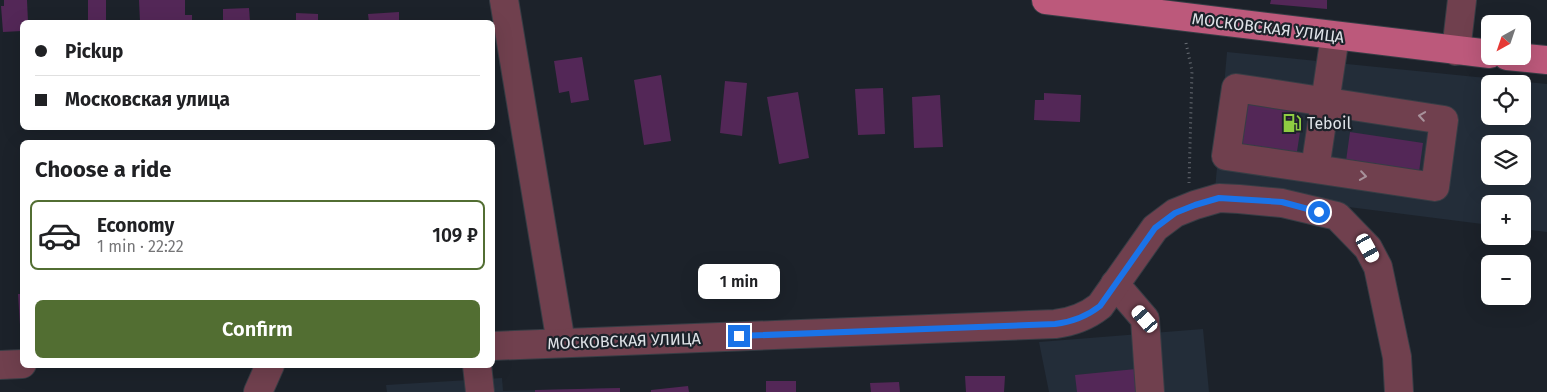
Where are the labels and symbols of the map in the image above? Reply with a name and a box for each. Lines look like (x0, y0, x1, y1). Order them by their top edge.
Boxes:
street label: МОСКОВСКАЯ УЛИЦА (1191, 9, 1346, 47)
north arrow (1481, 15, 1531, 65)
fuel station icon: Teboil (1281, 112, 1303, 134)
one-way arrow (1418, 112, 1427, 122)
place label: Teboil (1307, 114, 1351, 133)
one-way arrow (1359, 170, 1367, 181)
route start (1308, 201, 1330, 223)
car (1354, 231, 1381, 265)
callout: 1 min (698, 264, 780, 298)
car (1129, 303, 1160, 335)
route end (728, 325, 750, 347)
street label: МОСКОВСКАЯ УЛИЦА (547, 329, 702, 353)

